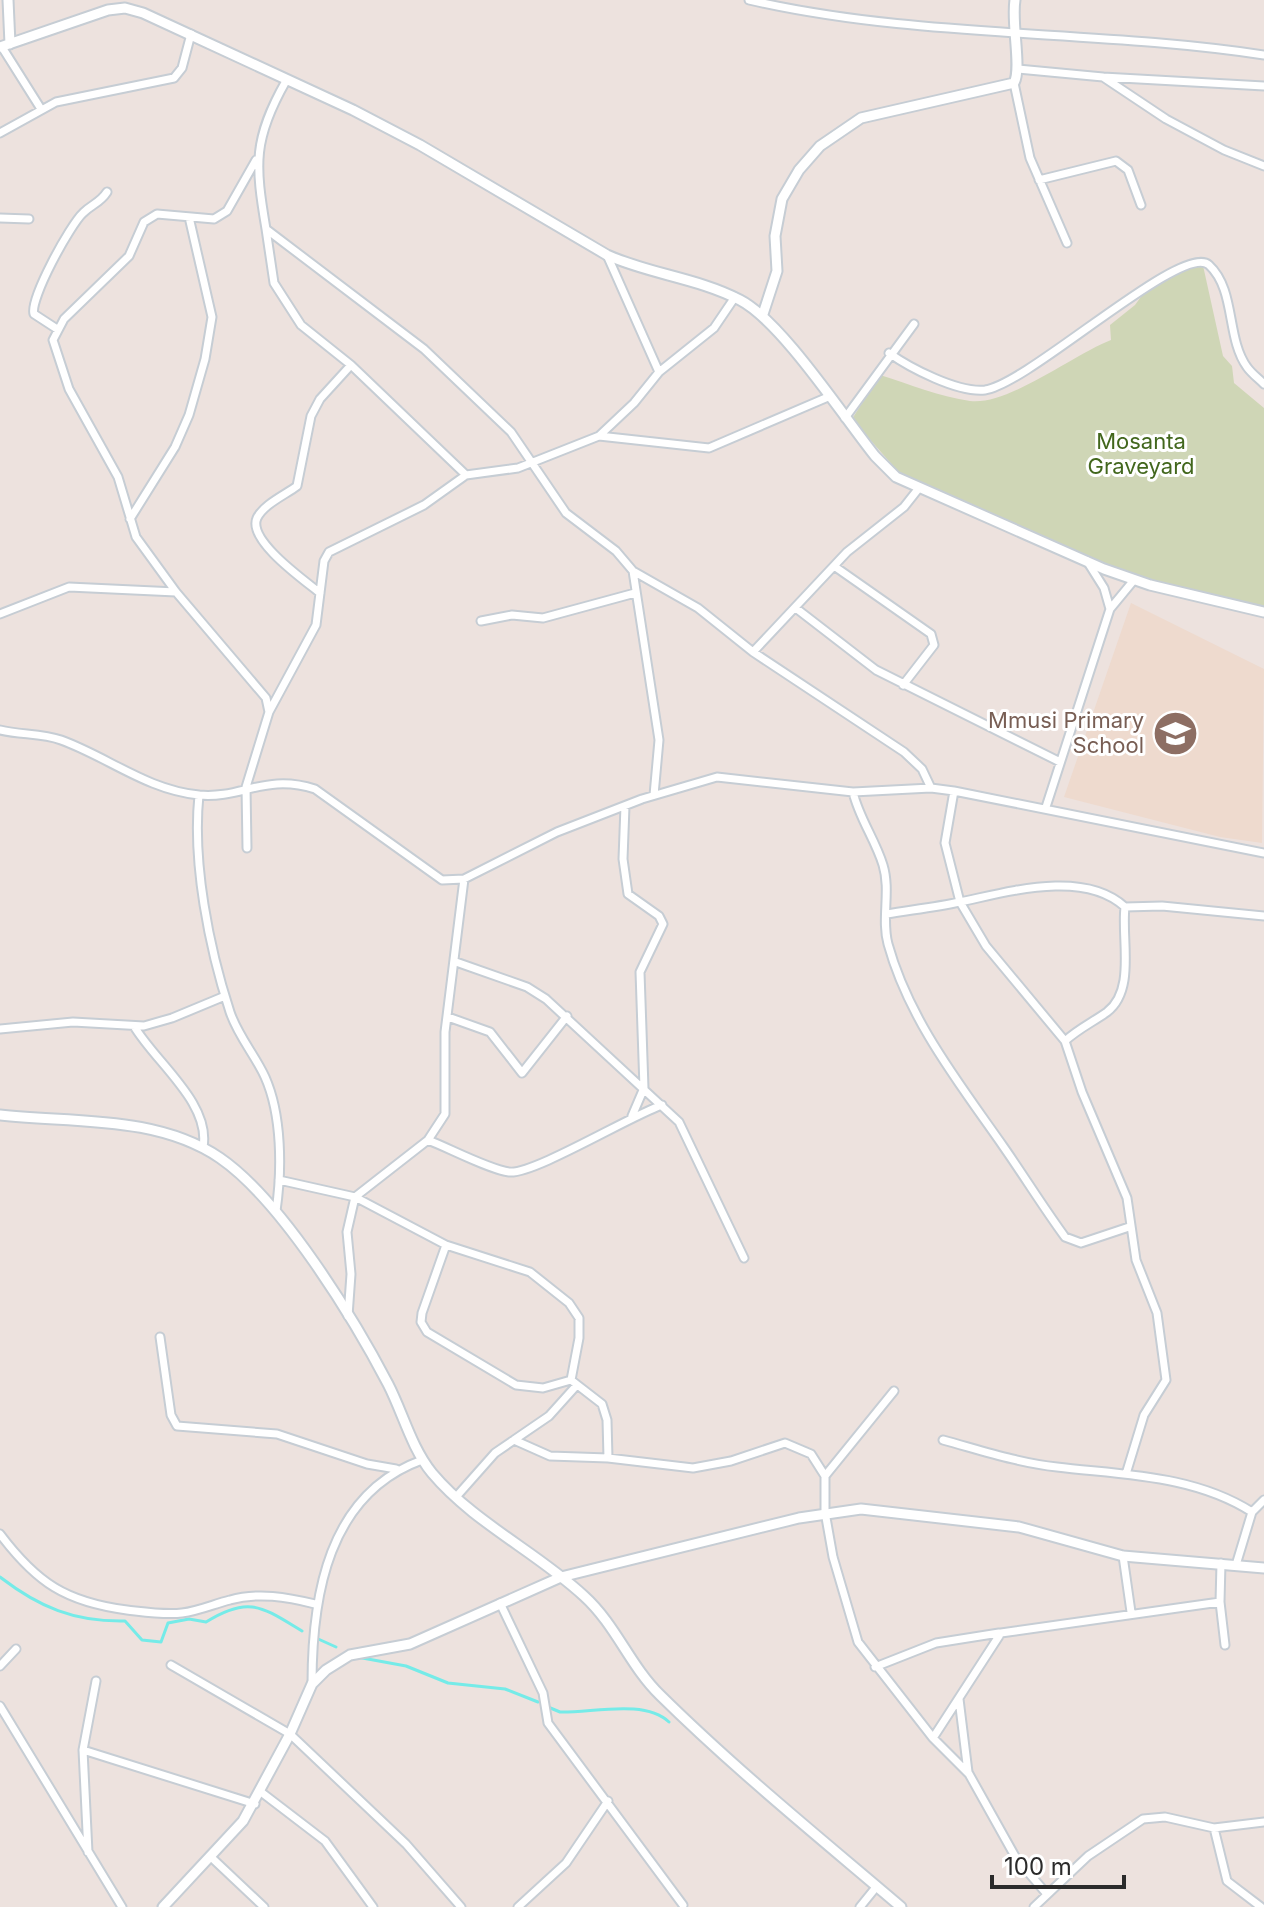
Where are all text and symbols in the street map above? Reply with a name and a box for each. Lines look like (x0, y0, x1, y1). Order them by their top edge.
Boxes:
park label: Mosanta Graveyard (1087, 428, 1195, 479)
place label: Mmusi Primary School (988, 707, 1144, 758)
school or university icon: Mmusi Primary School (1151, 709, 1199, 757)
scale bar (992, 1839, 1124, 1889)
text: 100 m (1004, 1852, 1072, 1881)

